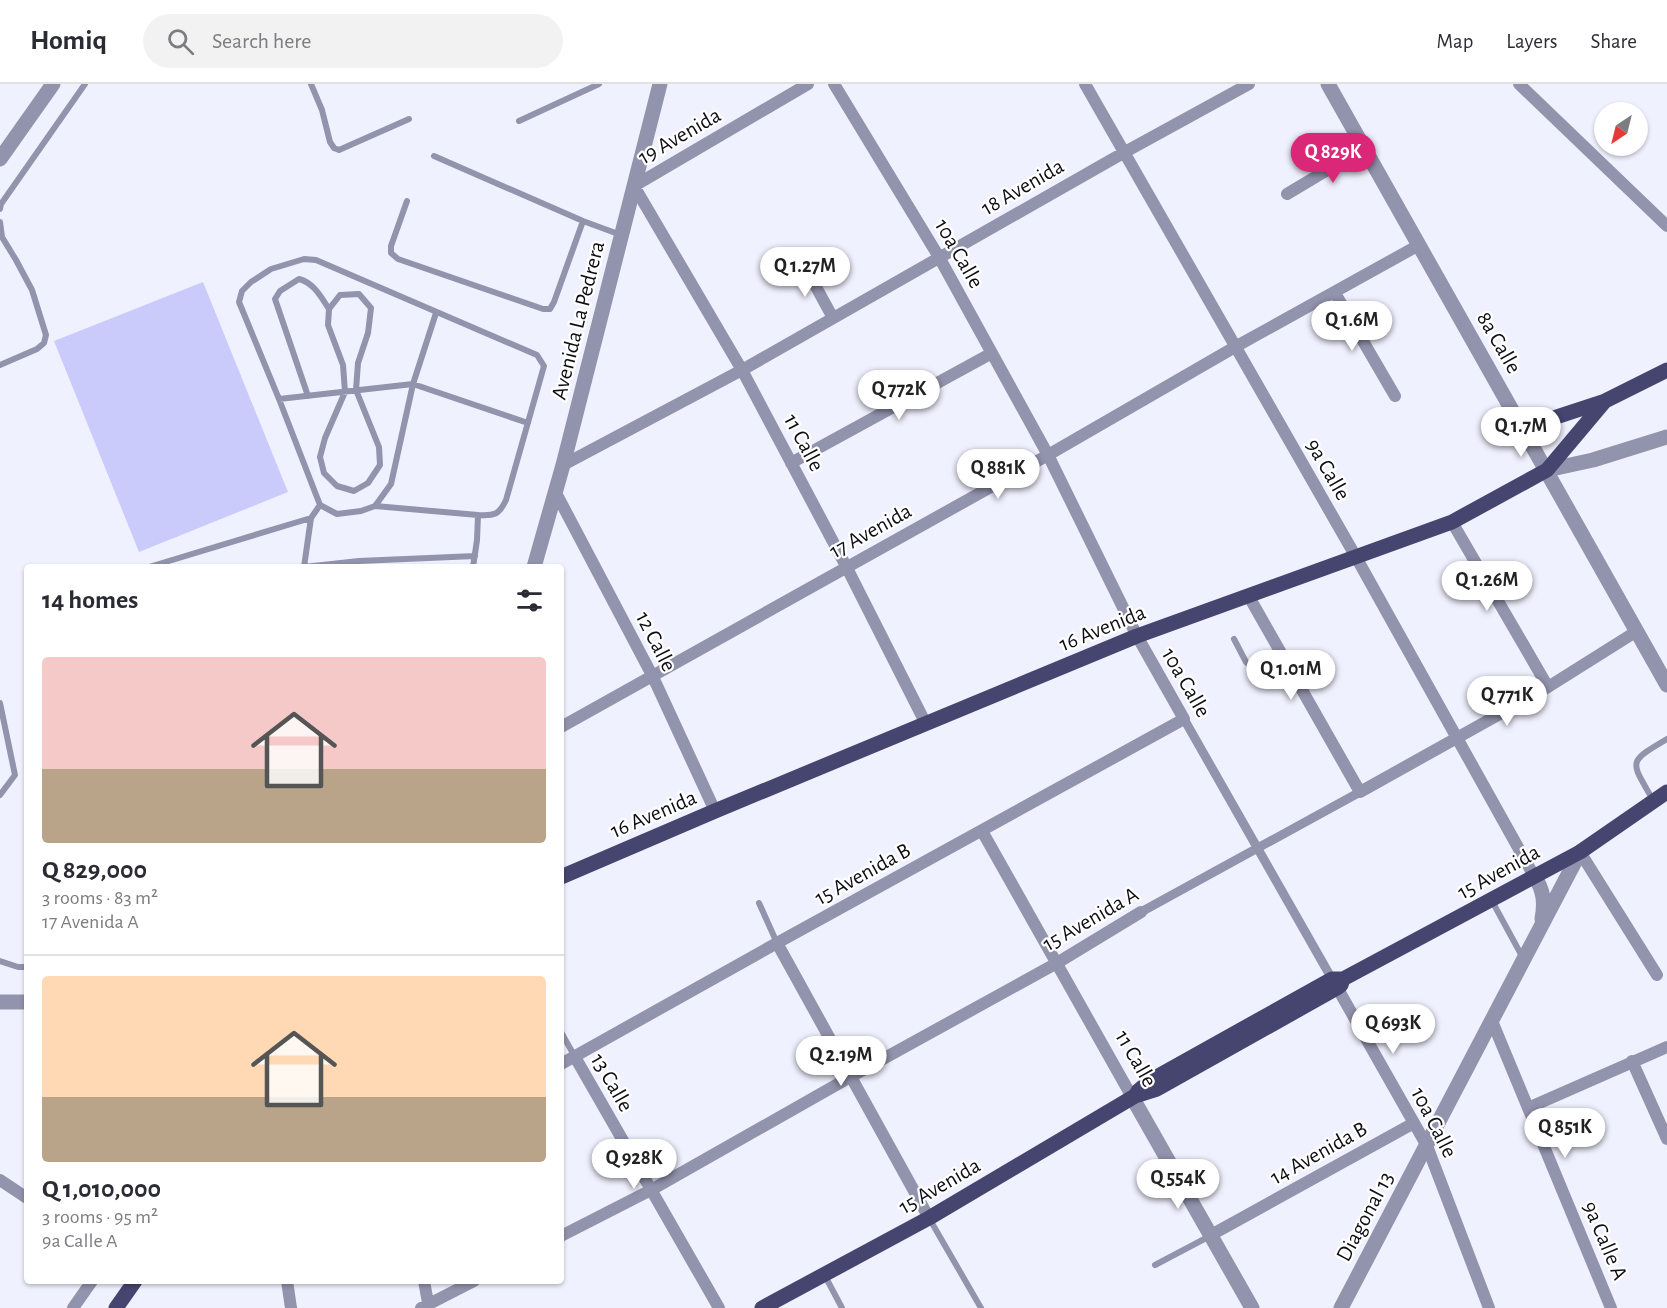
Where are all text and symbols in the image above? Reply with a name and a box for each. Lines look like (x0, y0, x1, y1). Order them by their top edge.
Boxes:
search box (143, 14, 563, 68)
icon: search (164, 25, 197, 58)
text: Homiq (30, 27, 107, 55)
text: Search here (212, 30, 312, 52)
text: Map (1437, 31, 1473, 52)
text: Layers (1506, 31, 1557, 52)
text: Share (1590, 31, 1637, 52)
north arrow (1594, 102, 1648, 156)
map controls (1594, 102, 1648, 156)
street label: 19 Avenida (635, 104, 724, 168)
pin: Q 829K (1284, 133, 1382, 184)
text: Q 829K (1305, 142, 1361, 162)
street label: 18 Avenida (977, 155, 1068, 219)
street label: 10a Calle (931, 215, 988, 292)
street label: Avenida La Pedrera (548, 239, 608, 402)
pin: Q 1.27M (750, 247, 860, 298)
text: Q 1.27M (774, 256, 836, 276)
pin: Q 1.6M (1303, 301, 1401, 352)
street label: 8a Calle (1473, 308, 1525, 377)
text: Q 1.6M (1325, 310, 1379, 330)
pin: Q 772K (850, 370, 948, 421)
text: Q 772K (872, 379, 926, 399)
pin: Q 1.7M (1472, 407, 1570, 458)
street label: 11 Calle (780, 410, 828, 475)
text: Q 1.7M (1495, 416, 1547, 436)
street label: 9a Calle (1302, 435, 1354, 504)
pin: Q 881K (949, 449, 1047, 500)
text: Q 881K (971, 458, 1025, 478)
street label: 17 Avenida (826, 499, 915, 562)
pin: Q 1.26M (1432, 561, 1542, 612)
text: Q 1.26M (1456, 570, 1518, 590)
icon: filters (513, 584, 546, 617)
text: 14 homes (42, 587, 138, 613)
street label: 16 Avenida (1056, 601, 1149, 655)
street label: 12 Calle (632, 608, 680, 675)
street label: 10a Calle (1158, 644, 1215, 721)
pin: Q 1.01M (1236, 650, 1346, 701)
text: Q 1.01M (1260, 659, 1322, 679)
pin: Q 771K (1458, 676, 1556, 727)
text: Q 771K (1481, 685, 1533, 705)
icon: home (240, 696, 348, 804)
street label: 16 Avenida (607, 786, 700, 842)
street label: 15 Avenida B (811, 839, 914, 909)
street label: 15 Avenida (1454, 840, 1543, 903)
text: Q 829,000 (42, 857, 147, 883)
street label: 15 Avenida A (1039, 883, 1142, 955)
text: 3 rooms · 83 m² (42, 888, 158, 908)
text: 17 Avenida A (42, 912, 139, 932)
pin: Q 693K (1344, 1004, 1442, 1055)
text: Q 693K (1365, 1013, 1421, 1033)
icon: home (240, 1015, 348, 1123)
street label: 11 Calle (1111, 1026, 1161, 1091)
pin: Q 2.19M (786, 1036, 896, 1087)
text: Q 2.19M (810, 1045, 872, 1065)
street label: 13 Calle (587, 1050, 637, 1115)
street label: 10a Calle (1407, 1084, 1461, 1161)
pin: Q 851K (1516, 1108, 1614, 1159)
street label: 14 Avenida B (1266, 1117, 1371, 1188)
text: Q 851K (1538, 1117, 1592, 1137)
pin: Q 928K (585, 1139, 683, 1190)
text: Q 928K (606, 1148, 662, 1168)
street label: 15 Avenida (895, 1154, 984, 1218)
pin: Q 554K (1129, 1159, 1227, 1210)
text: Q 554K (1150, 1168, 1206, 1188)
street label: Diagonal 13 (1332, 1168, 1398, 1265)
text: Q 1,010,000 (42, 1176, 161, 1202)
street label: 9a Calle A (1579, 1198, 1632, 1283)
text: 3 rooms · 95 m² (42, 1207, 158, 1227)
text: 9a Calle A (42, 1231, 118, 1251)

